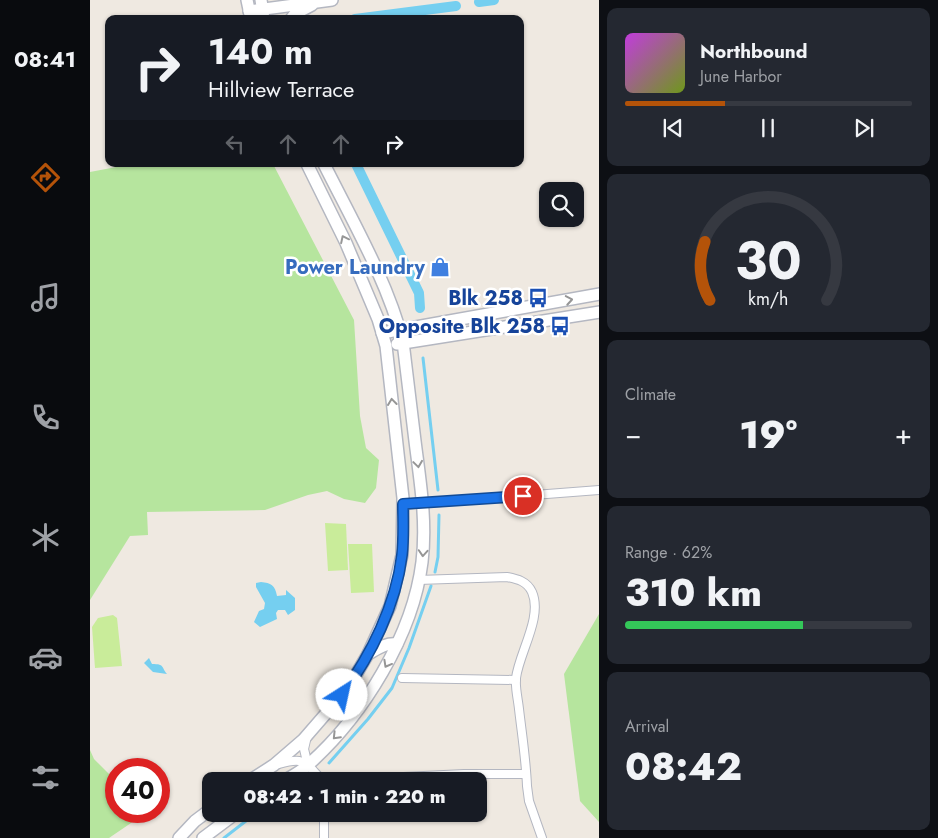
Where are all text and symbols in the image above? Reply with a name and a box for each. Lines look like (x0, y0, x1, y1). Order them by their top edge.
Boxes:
text: 140 m (208, 27, 313, 77)
icon: right (125, 35, 190, 100)
text: Northbound (700, 38, 807, 65)
text: 08:41 (14, 43, 76, 75)
text: June Harbor (700, 65, 782, 88)
text: Hillview Terrace (208, 73, 354, 105)
icon: previous (659, 114, 687, 142)
icon: pause (754, 114, 782, 142)
icon: next (850, 114, 878, 142)
icon: left (221, 130, 249, 158)
icon: ahead (274, 130, 302, 158)
icon: ahead (327, 130, 355, 158)
icon: right (380, 130, 408, 158)
icon: directions (28, 160, 63, 195)
map controls (539, 182, 584, 227)
button: search (539, 182, 584, 227)
text: 30 (735, 223, 802, 299)
one-way arrow (340, 235, 350, 244)
place label: Power Laundry (285, 253, 426, 282)
shop icon: Power Laundry (429, 256, 451, 278)
icon: music (28, 280, 63, 315)
place label: Blk 258 (448, 284, 523, 313)
text: km/h (748, 286, 789, 312)
bus stop icon: Blk 258 (527, 287, 549, 309)
one-way arrow (564, 295, 573, 305)
place label: Opposite Blk 258 (379, 312, 545, 341)
bus stop icon: Opposite Blk 258 (549, 315, 571, 337)
text: Climate (625, 383, 676, 406)
one-way arrow (387, 397, 398, 405)
icon: phone (28, 400, 63, 435)
text: 19° (739, 407, 797, 462)
text: − (625, 414, 642, 455)
text: + (895, 414, 912, 455)
one-way arrow (412, 460, 423, 468)
pin (502, 475, 544, 517)
icon: arrive (509, 482, 537, 510)
icon: climate (28, 520, 63, 555)
text: Range · 62% (625, 541, 712, 564)
one-way arrow (417, 549, 428, 557)
text: 310 km (625, 565, 762, 620)
icon: car (28, 640, 63, 675)
one-way arrow (383, 659, 393, 668)
position arrow (315, 668, 367, 720)
text: Arrival (625, 715, 669, 738)
one-way arrow (333, 731, 342, 740)
text: 08:42 (625, 739, 742, 794)
speed limit sign: 40 (105, 758, 170, 823)
icon: filters (28, 760, 63, 795)
text: 08:42 · 1 min · 220 m (243, 783, 446, 810)

